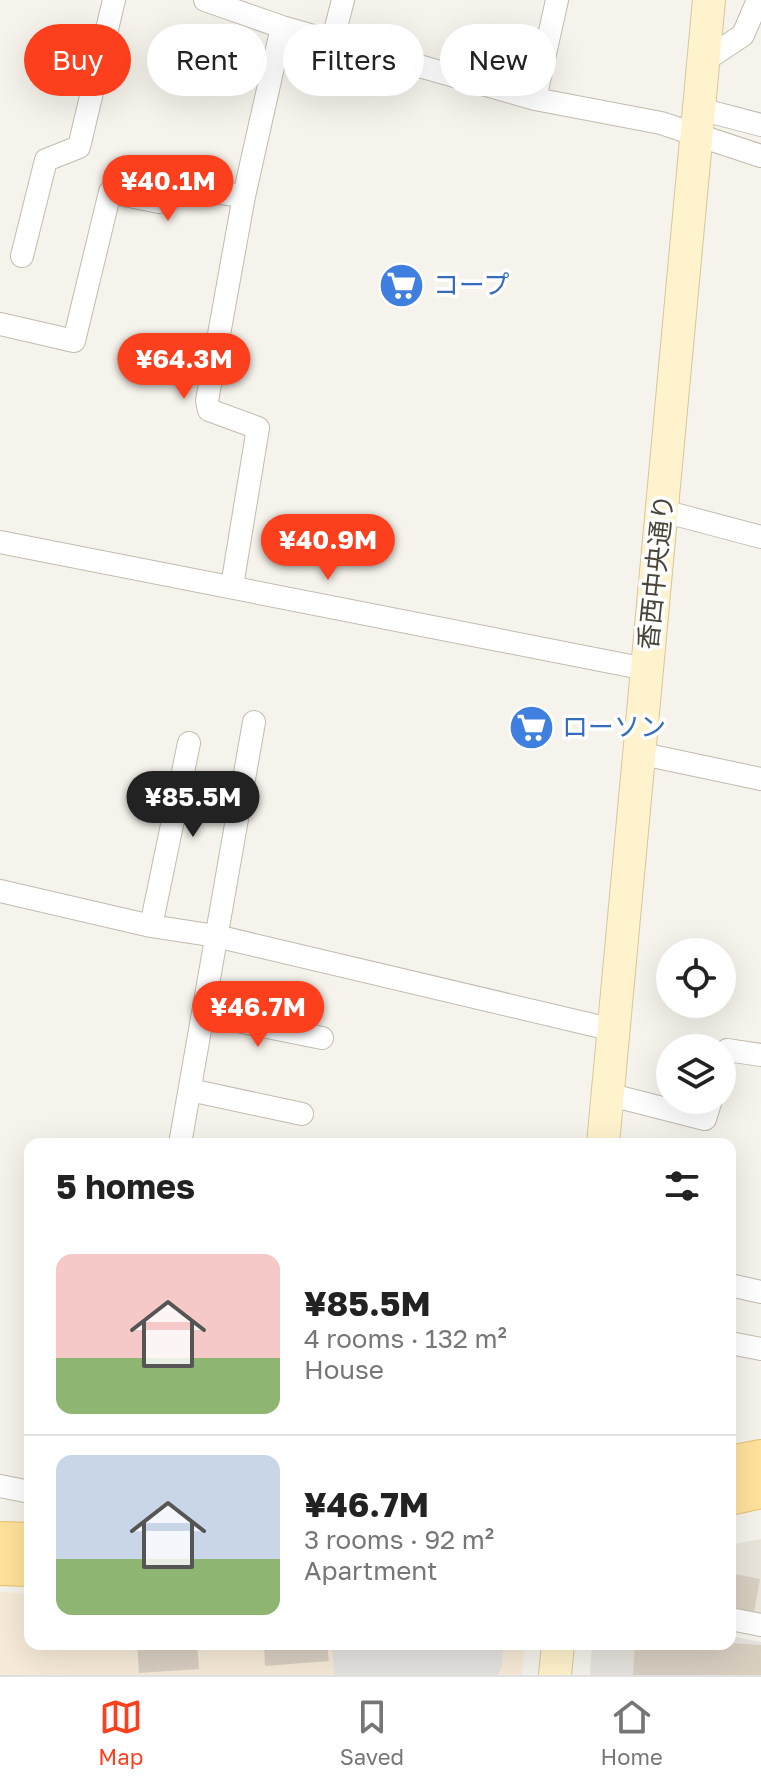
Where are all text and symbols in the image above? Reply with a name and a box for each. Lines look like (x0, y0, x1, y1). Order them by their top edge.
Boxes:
chip: Buy (24, 24, 131, 96)
chip: Rent (147, 24, 267, 96)
chip: Filters (283, 24, 424, 96)
chip: New (440, 24, 556, 96)
pin: ¥40.1M (103, 155, 233, 223)
text: ¥40.1M (120, 165, 216, 196)
supermarket icon: コープ (378, 261, 426, 309)
place label: コープ (433, 269, 509, 300)
pin: ¥64.3M (119, 333, 249, 401)
text: ¥64.3M (135, 343, 233, 374)
street label: 香西中央通り (632, 493, 679, 651)
pin: ¥40.9M (263, 514, 393, 582)
text: ¥40.9M (279, 524, 377, 555)
supermarket icon: ローソン (507, 703, 555, 751)
place label: ローソン (562, 711, 666, 742)
pin: ¥85.5M (128, 771, 258, 839)
text: ¥85.5M (145, 781, 241, 812)
map controls (656, 938, 736, 1114)
button: locate (656, 938, 736, 1018)
pin: ¥46.7M (193, 981, 323, 1049)
text: ¥46.7M (210, 991, 306, 1022)
button: layers (656, 1034, 736, 1114)
icon: filters (660, 1164, 704, 1208)
text: 5 homes (56, 1166, 195, 1206)
text: ¥85.5M (304, 1283, 431, 1323)
icon: home (120, 1286, 216, 1382)
text: 4 rooms · 132 m² (304, 1323, 507, 1354)
text: House (304, 1354, 384, 1385)
text: ¥46.7M (304, 1484, 429, 1524)
icon: home (120, 1487, 216, 1583)
text: 3 rooms · 92 m² (304, 1524, 494, 1555)
text: Apartment (304, 1555, 437, 1586)
tab: Map (98, 1695, 143, 1770)
tab: Saved (340, 1695, 404, 1770)
tab: Home (601, 1695, 663, 1770)

